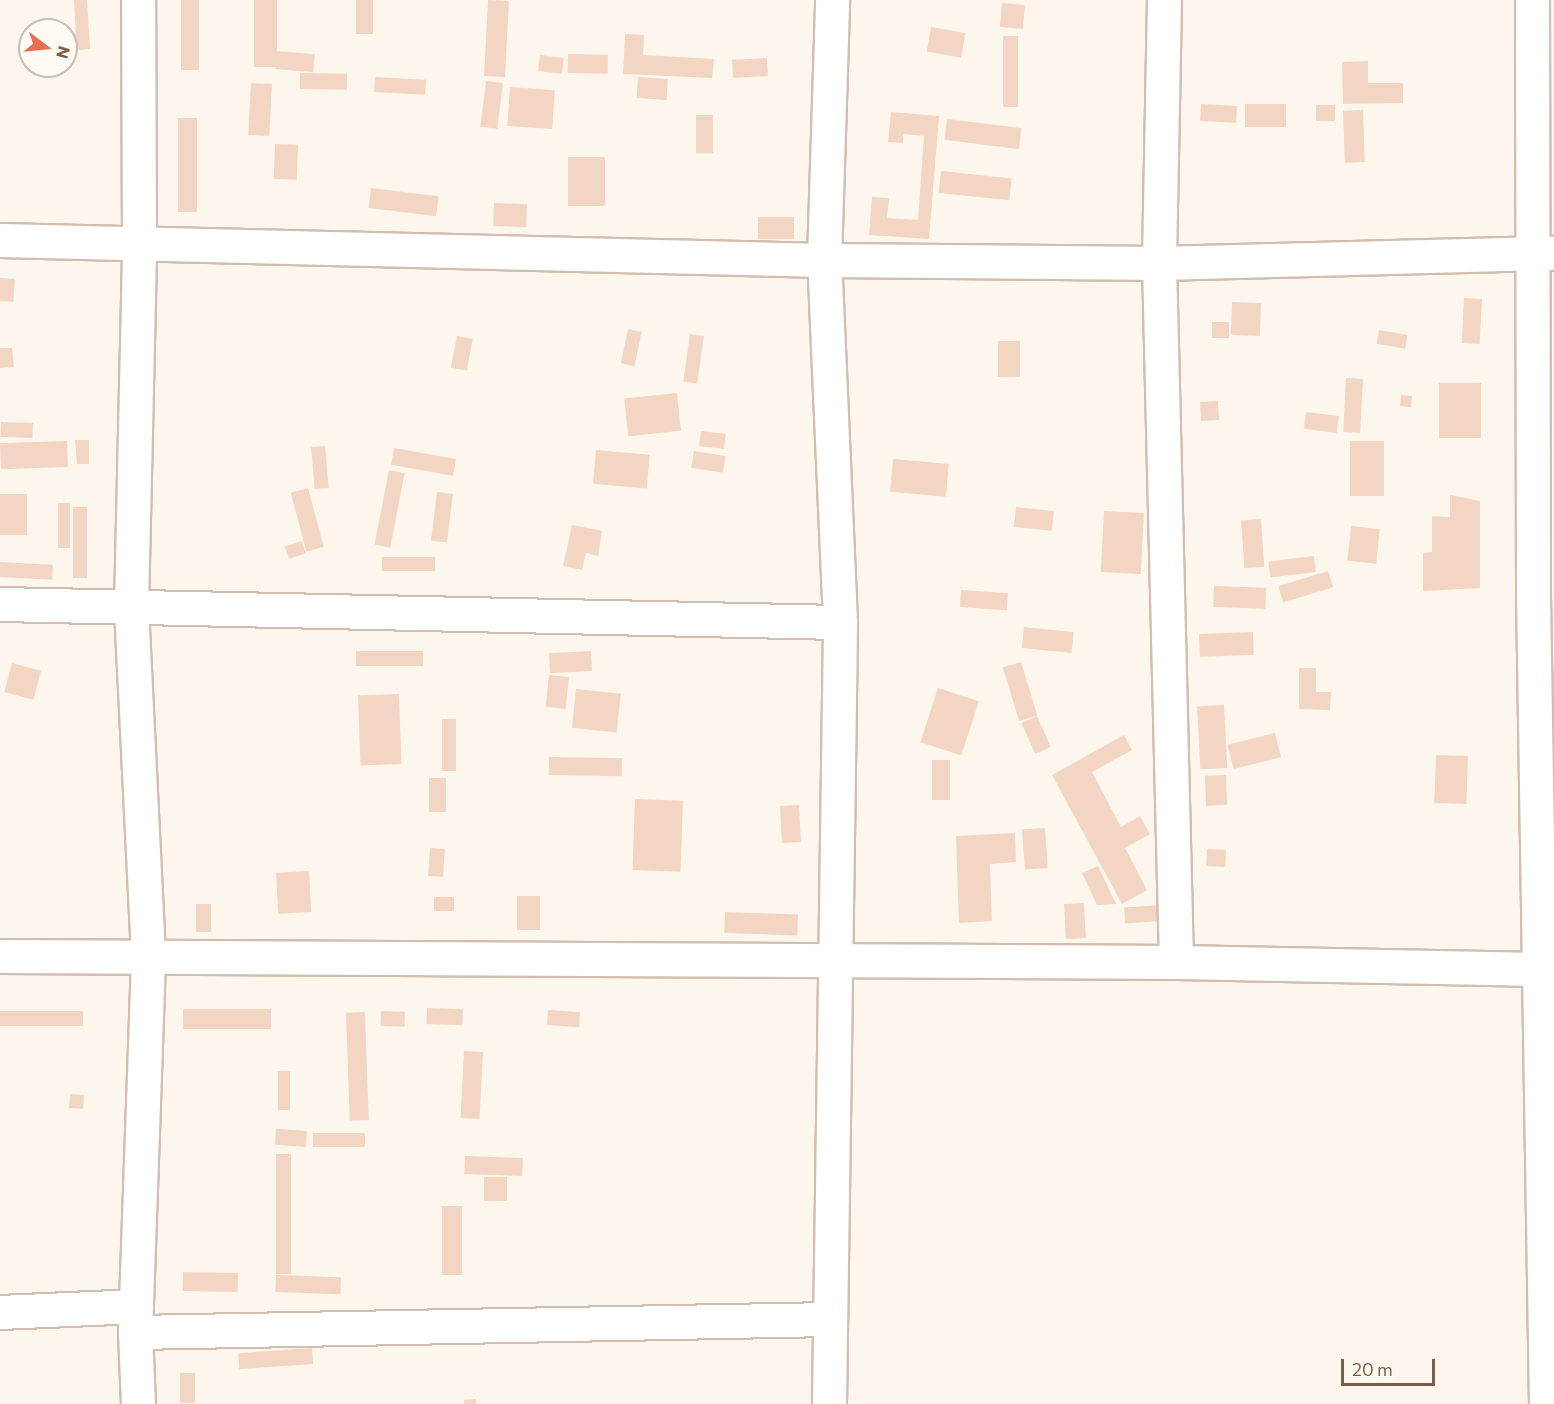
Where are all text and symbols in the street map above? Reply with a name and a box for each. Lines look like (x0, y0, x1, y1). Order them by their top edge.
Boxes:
north arrow (18, 18, 78, 78)
text: N (53, 44, 75, 61)
scale bar (1344, 1347, 1438, 1385)
text: 20 m (1352, 1358, 1393, 1380)

